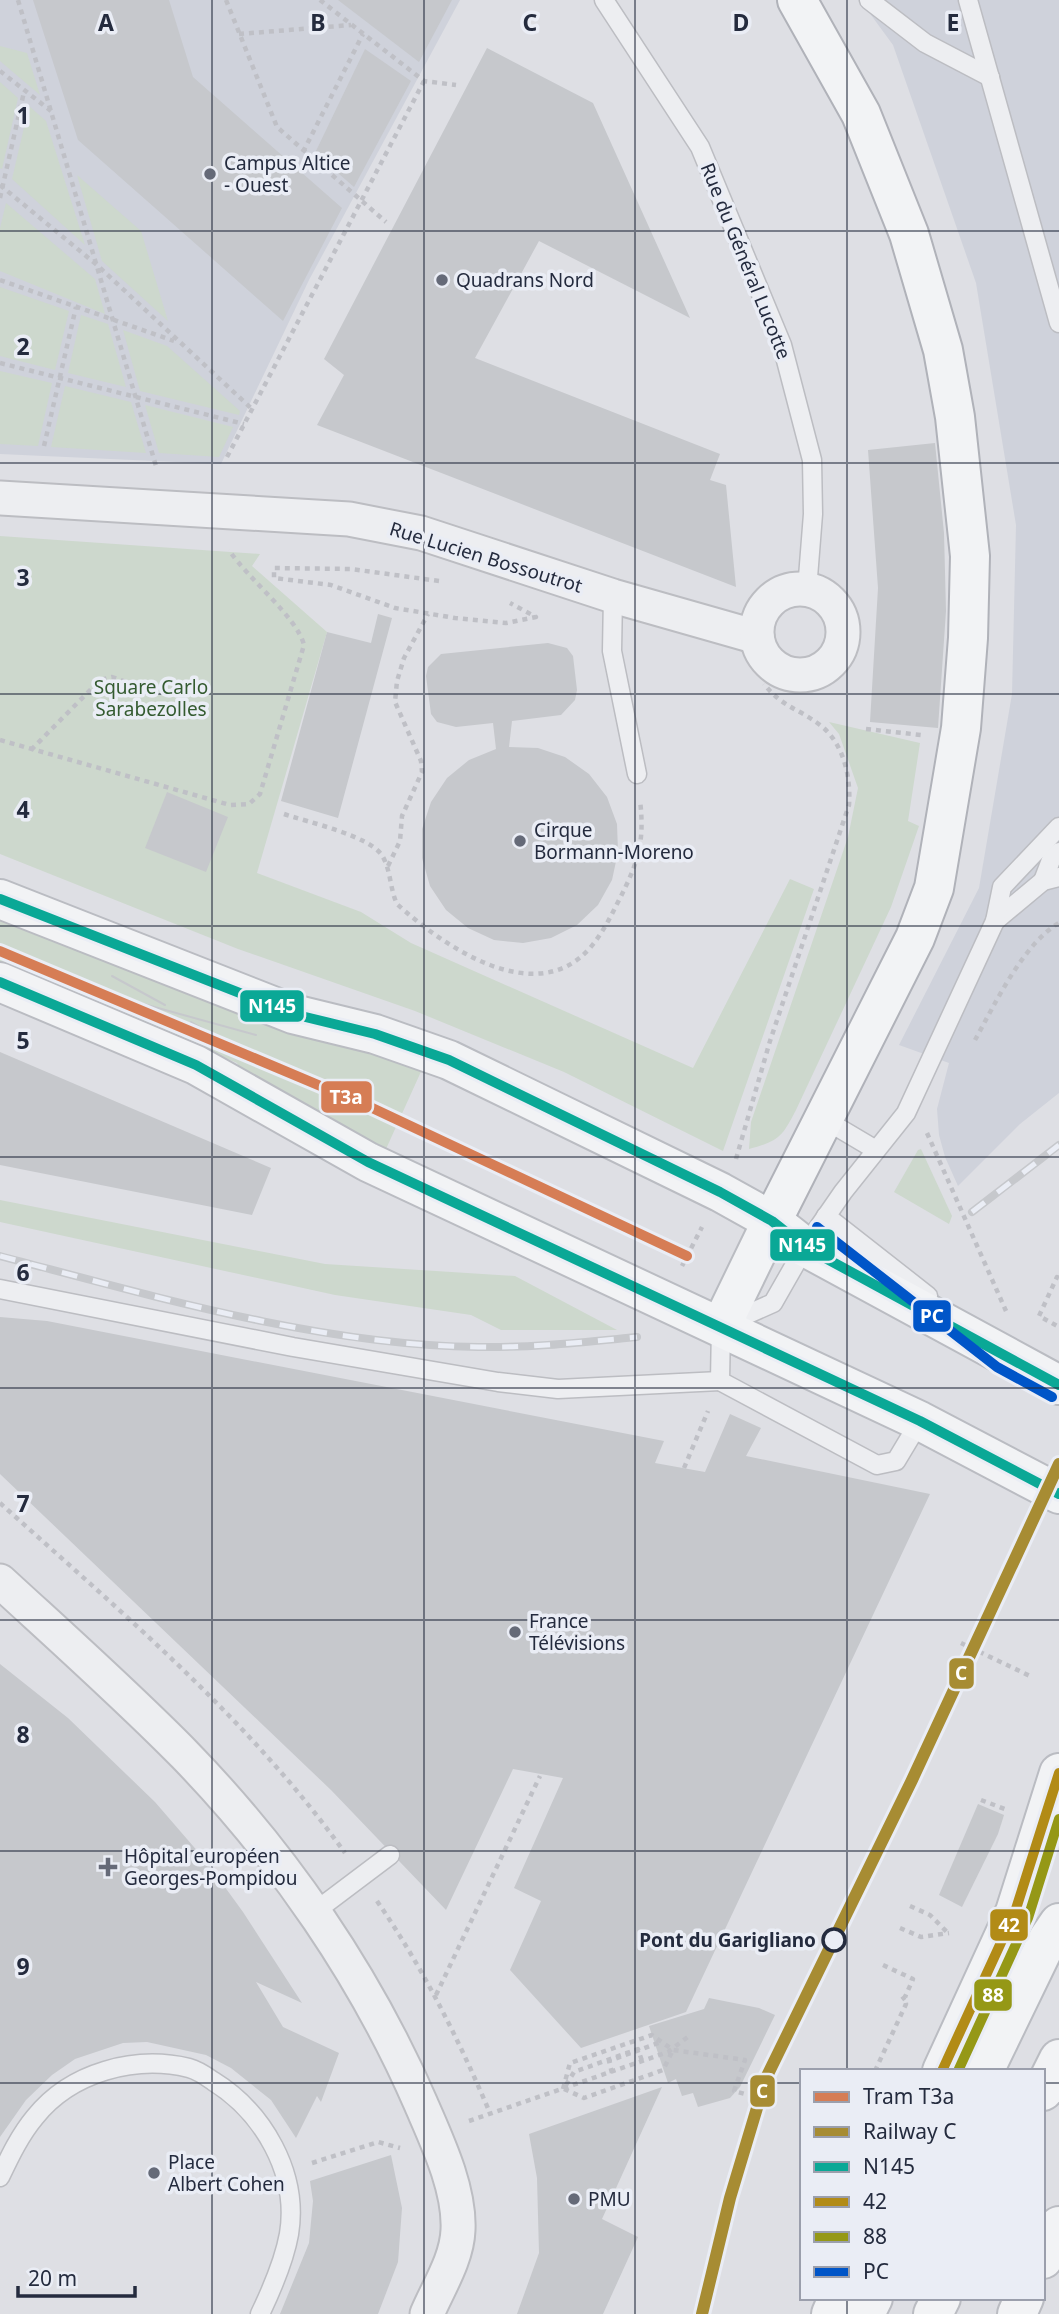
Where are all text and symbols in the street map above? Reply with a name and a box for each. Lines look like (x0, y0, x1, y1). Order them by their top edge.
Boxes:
text: A (98, 6, 114, 38)
text: B (310, 6, 326, 38)
text: C (523, 6, 538, 38)
text: D (733, 6, 749, 38)
text: E (947, 6, 959, 38)
text: 1 (16, 99, 30, 131)
place label: Campus Altice - Ouest (224, 150, 351, 198)
street label: Rue du Général Lucotte (695, 159, 797, 363)
marker: Campus Altice - Ouest (202, 166, 218, 182)
place label: Quadrans Nord (456, 267, 594, 293)
marker: Quadrans Nord (434, 272, 450, 288)
text: 2 (16, 330, 30, 362)
street label: Rue Lucien Bossoutrot (386, 515, 586, 599)
text: 3 (16, 561, 30, 593)
park label: Square Carlo Sarabezolles (94, 674, 208, 722)
text: 4 (16, 793, 30, 825)
place label: Cirque Bormann-Moreno (534, 817, 694, 865)
marker: Cirque Bormann-Moreno (512, 833, 528, 849)
line badge: N145 (239, 989, 305, 1023)
text: N145 (248, 993, 296, 1019)
text: 5 (16, 1024, 30, 1056)
line badge: T3a (320, 1080, 373, 1114)
text: T3a (329, 1084, 363, 1110)
line badge: N145 (769, 1228, 836, 1262)
text: N145 (778, 1232, 826, 1258)
text: 6 (16, 1256, 30, 1288)
line badge: PC (912, 1299, 952, 1333)
text: PC (920, 1303, 944, 1329)
text: 7 (16, 1487, 30, 1519)
place label: France Télévisions (529, 1608, 625, 1656)
marker: France Télévisions (507, 1624, 523, 1640)
line badge: C (948, 1657, 975, 1690)
text: C (955, 1660, 967, 1686)
text: 8 (16, 1718, 30, 1750)
place label: Hôpital européen Georges-Pompidou (124, 1843, 298, 1891)
marker: Hôpital européen Georges-Pompidou (98, 1857, 118, 1877)
line badge: 42 (989, 1908, 1029, 1942)
text: 42 (998, 1912, 1020, 1938)
place label: Pont du Garigliano (639, 1927, 816, 1953)
marker: Pont du Garigliano (822, 1928, 846, 1952)
text: 9 (16, 1950, 30, 1982)
line badge: 88 (973, 1978, 1013, 2012)
text: 88 (982, 1982, 1004, 2008)
legend (800, 2069, 1045, 2300)
line badge: C (749, 2074, 776, 2108)
text: C (756, 2078, 768, 2104)
text: Tram T3a (863, 2082, 954, 2110)
text: Railway C (863, 2117, 956, 2145)
place label: Place Albert Cohen (168, 2149, 285, 2197)
text: N145 (863, 2152, 915, 2180)
marker: Place Albert Cohen (146, 2165, 162, 2181)
place label: PMU (588, 2186, 631, 2212)
text: 42 (863, 2187, 887, 2215)
marker: PMU (566, 2191, 582, 2207)
text: 88 (863, 2222, 887, 2250)
scale bar (18, 2254, 135, 2298)
text: PC (863, 2257, 889, 2285)
text: 20 m (28, 2264, 77, 2292)

